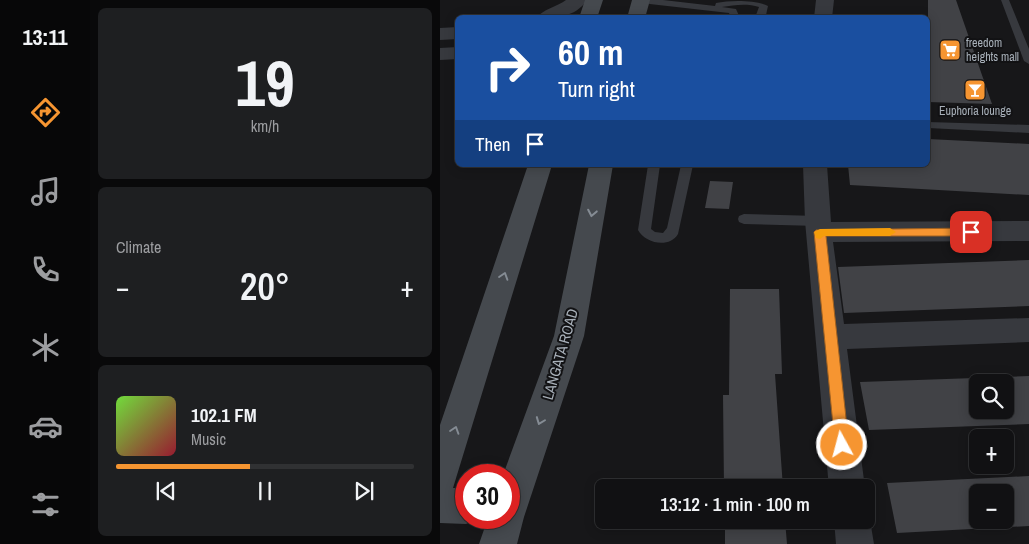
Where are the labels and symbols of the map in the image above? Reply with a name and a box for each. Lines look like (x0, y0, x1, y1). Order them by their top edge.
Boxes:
place label: freedom heights mall (966, 35, 1019, 65)
supermarket icon: freedom heights mall (938, 38, 962, 62)
bar icon: Euphoria lounge (963, 78, 987, 102)
place label: Euphoria lounge (939, 103, 1011, 119)
one-way arrow (587, 209, 597, 217)
pin (950, 211, 992, 253)
one-way arrow (499, 272, 509, 280)
street label: LANGATA ROAD (537, 306, 583, 402)
one-way arrow (536, 416, 546, 425)
position arrow (815, 418, 867, 470)
one-way arrow (449, 427, 459, 435)
speed limit sign: 30 (455, 464, 520, 529)

